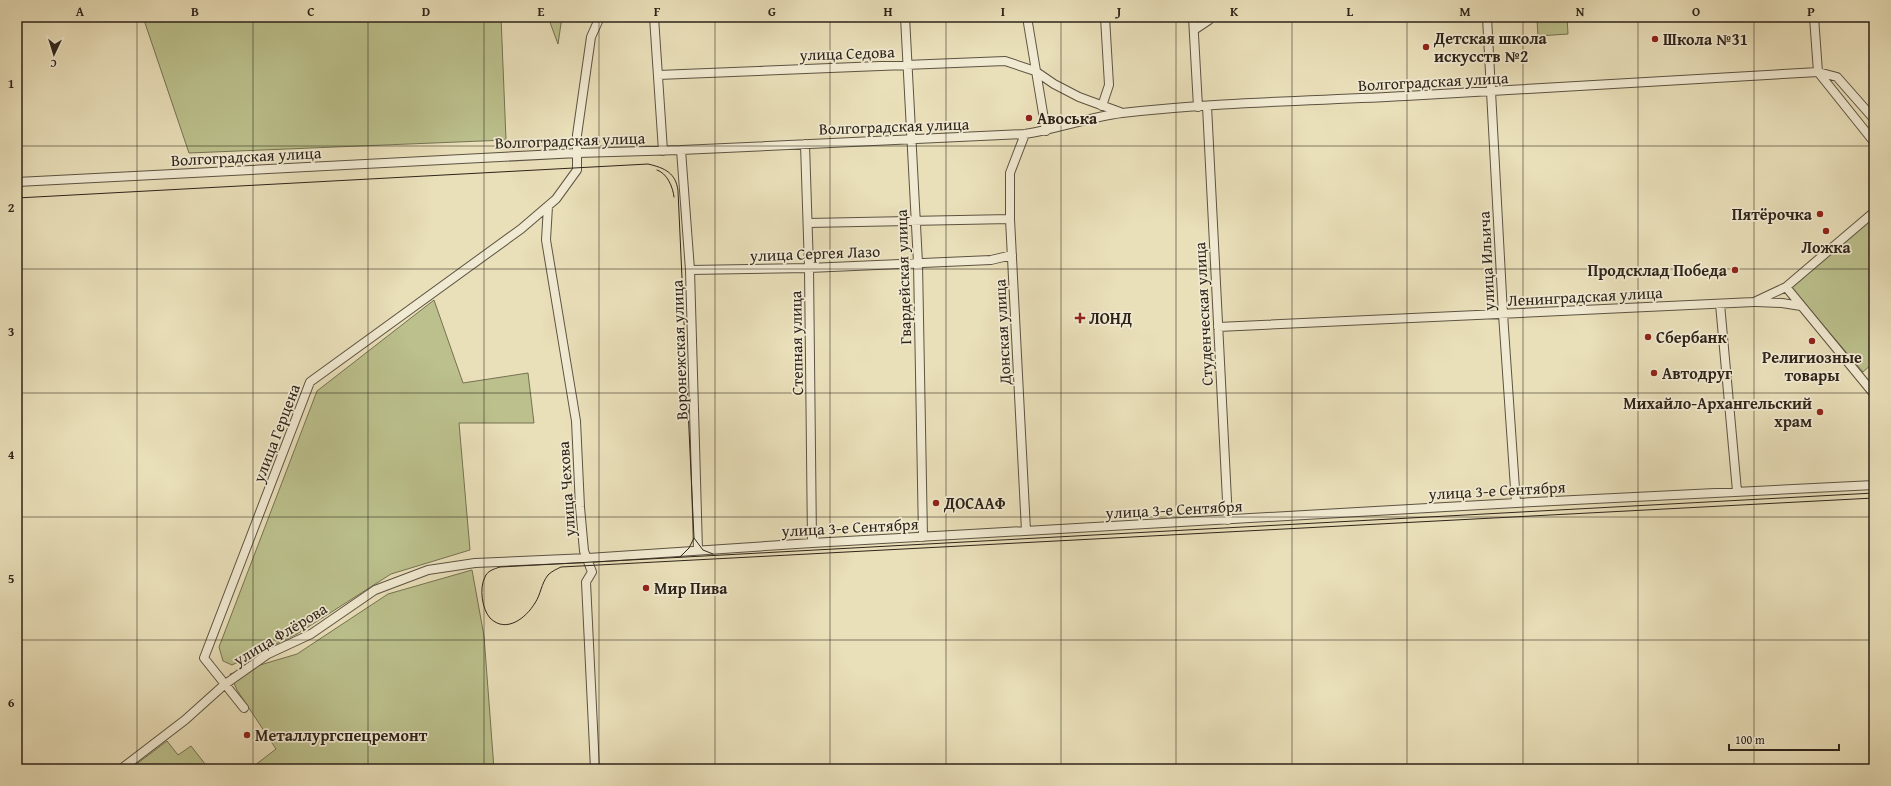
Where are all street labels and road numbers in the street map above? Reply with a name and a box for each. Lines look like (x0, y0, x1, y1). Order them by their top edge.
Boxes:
street label: улица Седова (798, 39, 895, 67)
street label: Волгоградская улица (1357, 65, 1509, 97)
street label: Волгоградская улица (818, 111, 970, 141)
street label: Волгоградская улица (494, 125, 646, 155)
street label: Волгоградская улица (170, 140, 322, 172)
street label: Гвардейская улица (889, 209, 917, 345)
street label: улица Ильича (1471, 210, 1501, 312)
street label: улица Сергея Лазо (748, 239, 881, 267)
street label: Студенческая улица (1187, 241, 1219, 387)
street label: Донская улица (987, 278, 1017, 386)
street label: Воронежская улица (665, 279, 693, 421)
street label: Ленинградская улица (1507, 280, 1664, 312)
street label: Степная улица (783, 290, 809, 396)
street label: улица Герцена (246, 380, 306, 487)
street label: улица Чехова (551, 440, 581, 539)
street label: улица 3-е Сентября (1427, 474, 1566, 506)
street label: улица 3-е Сентября (1104, 493, 1243, 525)
street label: улица 3-е Сентября (780, 511, 919, 543)
street label: улица Флёрова (228, 596, 332, 672)

